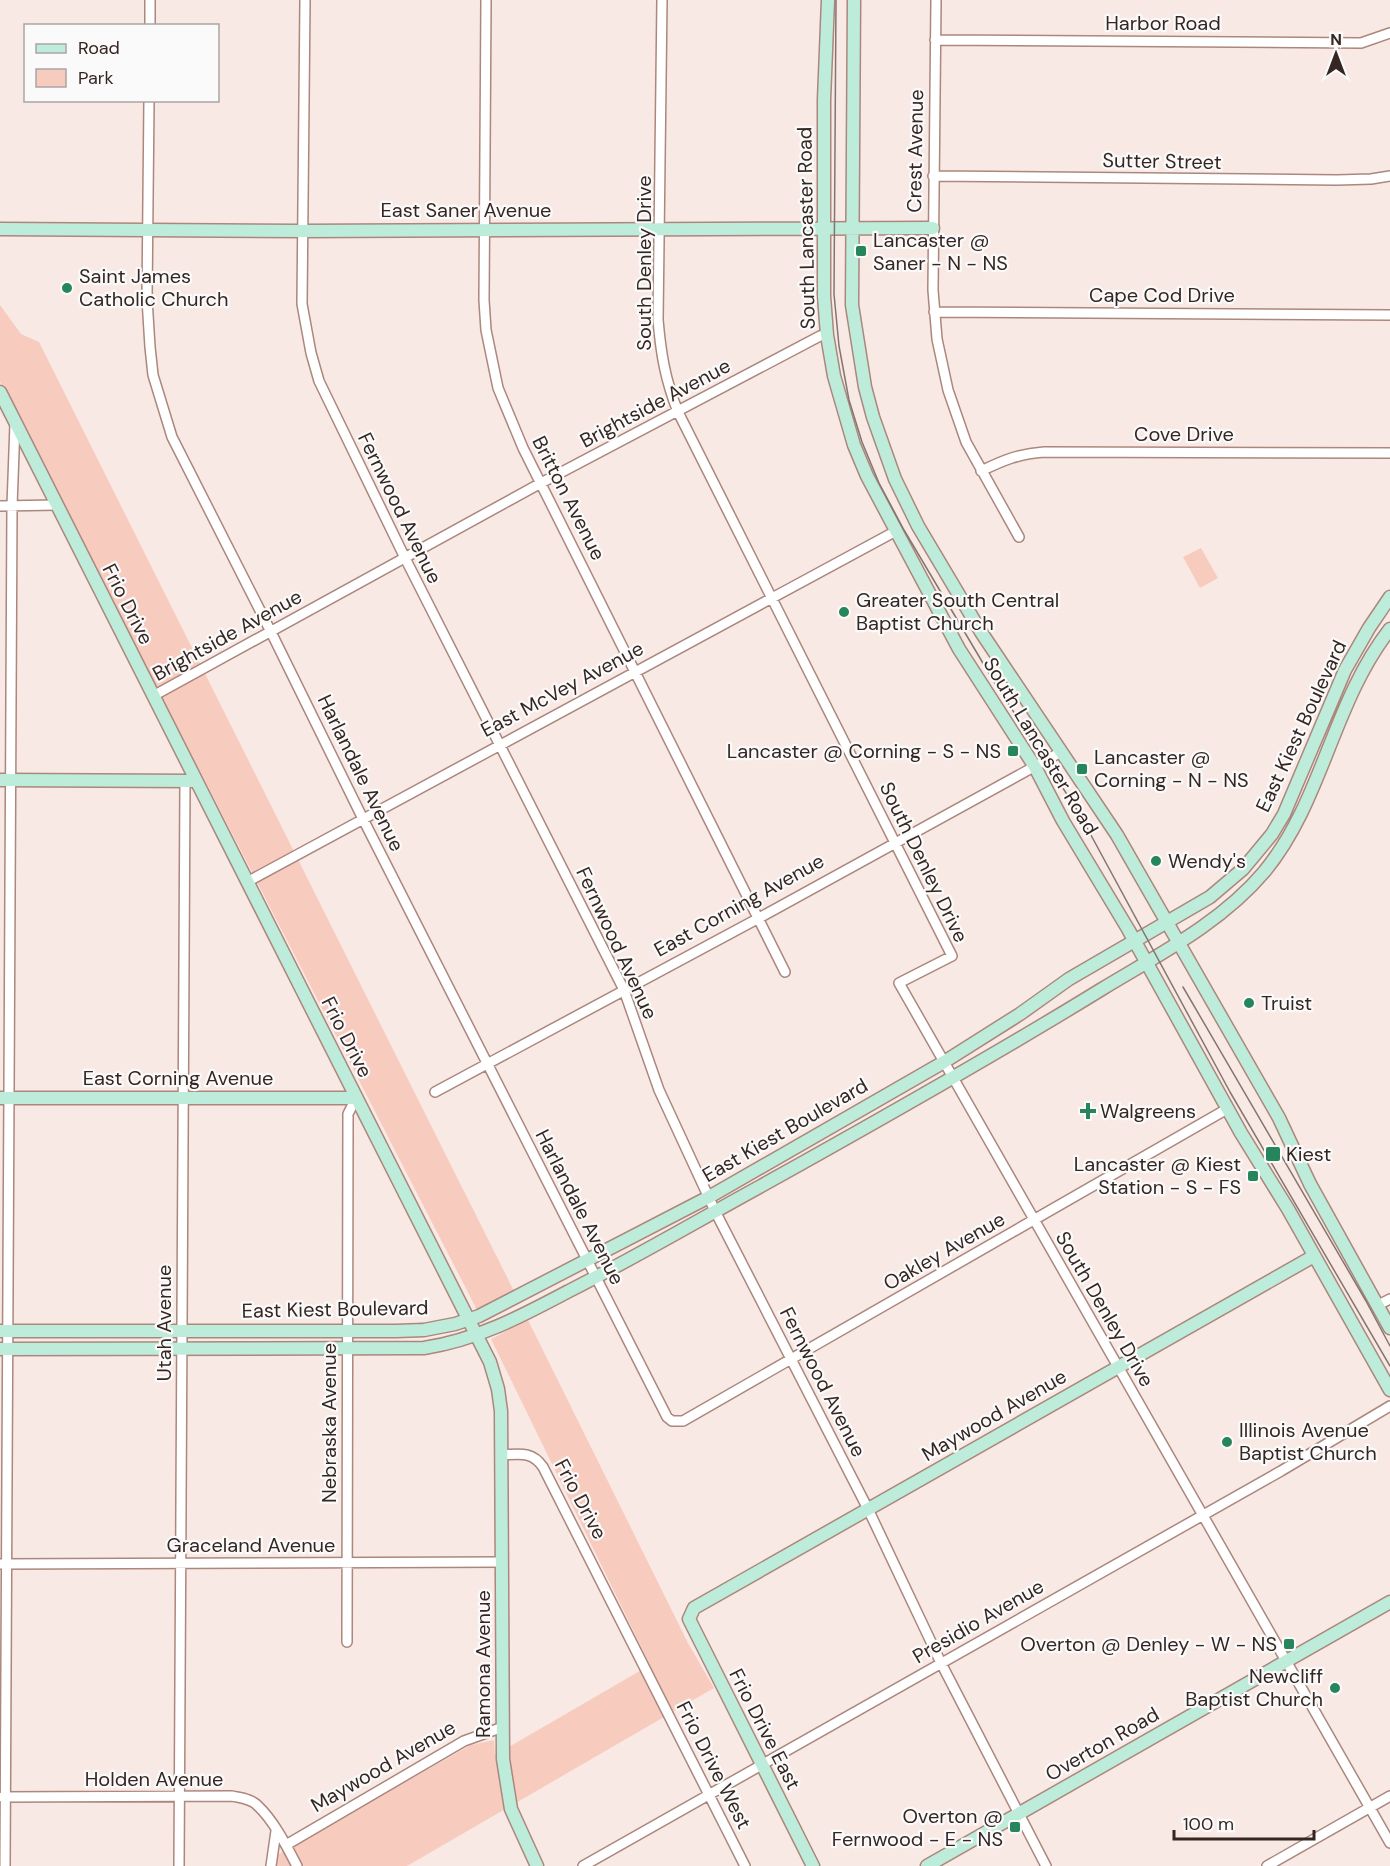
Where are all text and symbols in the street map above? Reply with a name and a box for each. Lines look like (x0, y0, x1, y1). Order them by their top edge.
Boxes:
street label: Harbor Road (1105, 10, 1221, 36)
legend (24, 24, 219, 102)
north arrow (1306, 24, 1366, 84)
text: N (1330, 29, 1342, 50)
text: Road (78, 36, 120, 60)
text: Park (78, 66, 114, 90)
street label: Crest Avenue (901, 89, 929, 213)
street label: South Lancaster Road (791, 126, 821, 330)
street label: Sutter Street (1102, 147, 1222, 175)
street label: South Denley Drive (631, 175, 657, 351)
street label: East Saner Avenue (381, 197, 551, 223)
place label: Lancaster @ Saner - N - NS (873, 227, 1008, 276)
marker: Lancaster @ Saner - N - NS (854, 244, 868, 258)
place label: Saint James Catholic Church (79, 263, 228, 312)
marker: Saint James Catholic Church (60, 281, 74, 295)
street label: Cape Cod Drive (1089, 282, 1235, 308)
street label: Brightside Avenue (575, 352, 735, 454)
street label: Cove Drive (1134, 421, 1234, 447)
street label: Fernwood Avenue (352, 428, 448, 588)
street label: Britton Avenue (526, 431, 612, 565)
street label: Frio Drive (97, 559, 159, 649)
street label: Brightside Avenue (148, 583, 306, 687)
place label: Greater South Central Baptist Church (856, 587, 1059, 636)
marker: Greater South Central Baptist Church (837, 605, 851, 619)
street label: East McVey Avenue (476, 635, 648, 743)
street label: East Kiest Boulevard (1250, 636, 1352, 816)
street label: South Lancaster Road (978, 652, 1104, 840)
street label: Harlandale Avenue (312, 690, 410, 856)
place label: Lancaster @ Corning - S - NS (727, 738, 1001, 764)
marker: Lancaster @ Corning - S - NS (1006, 744, 1020, 758)
place label: Lancaster @ Corning - N - NS (1094, 744, 1249, 793)
marker: Lancaster @ Corning - N - NS (1075, 762, 1089, 776)
street label: South Denley Drive (874, 777, 974, 947)
street label: East Corning Avenue (649, 847, 829, 963)
place label: Wendy's (1168, 848, 1246, 874)
marker: Wendy's (1149, 854, 1163, 868)
street label: Fernwood Avenue (570, 863, 664, 1023)
place label: Truist (1261, 990, 1312, 1016)
street label: Frio Drive (316, 992, 378, 1082)
marker: Truist (1242, 996, 1256, 1010)
street label: East Corning Avenue (83, 1065, 273, 1091)
street label: East Kiest Boulevard (698, 1072, 872, 1188)
place label: Walgreens (1100, 1098, 1196, 1124)
marker: Walgreens (1081, 1104, 1095, 1118)
street label: Harlandale Avenue (530, 1125, 630, 1289)
place label: Kiest (1286, 1141, 1331, 1167)
marker: Kiest (1264, 1145, 1282, 1163)
place label: Lancaster @ Kiest Station - S - FS (1074, 1151, 1241, 1200)
marker: Lancaster @ Kiest Station - S - FS (1246, 1169, 1260, 1183)
street label: Oakley Avenue (878, 1206, 1010, 1296)
street label: South Denley Drive (1050, 1227, 1160, 1391)
street label: Utah Avenue (151, 1265, 177, 1381)
street label: East Kiest Boulevard (241, 1294, 429, 1324)
street label: Fernwood Avenue (774, 1303, 872, 1461)
street label: Nebraska Avenue (316, 1343, 342, 1503)
street label: Maywood Avenue (917, 1363, 1071, 1467)
place label: Illinois Avenue Baptist Church (1239, 1417, 1377, 1466)
marker: Illinois Avenue Baptist Church (1220, 1435, 1234, 1449)
street label: Frio Drive (549, 1454, 613, 1544)
street label: Graceland Avenue (167, 1532, 335, 1558)
street label: Presidio Avenue (908, 1573, 1048, 1669)
street label: Ramona Avenue (470, 1590, 496, 1738)
place label: Overton @ Denley - W - NS (1020, 1631, 1277, 1657)
marker: Overton @ Denley - W - NS (1282, 1637, 1296, 1651)
place label: Newcliff Baptist Church (1185, 1663, 1323, 1712)
street label: Frio Drive East (723, 1664, 807, 1794)
marker: Newcliff Baptist Church (1328, 1681, 1342, 1695)
street label: Frio Drive West (671, 1697, 757, 1833)
street label: Overton Road (1040, 1701, 1164, 1787)
street label: Maywood Avenue (306, 1714, 460, 1818)
street label: Holden Avenue (85, 1766, 223, 1792)
place label: Overton @ Fernwood - E - NS (832, 1803, 1003, 1852)
scale bar (1174, 1803, 1314, 1841)
text: 100 m (1183, 1812, 1234, 1836)
marker: Overton @ Fernwood - E - NS (1008, 1820, 1022, 1834)

